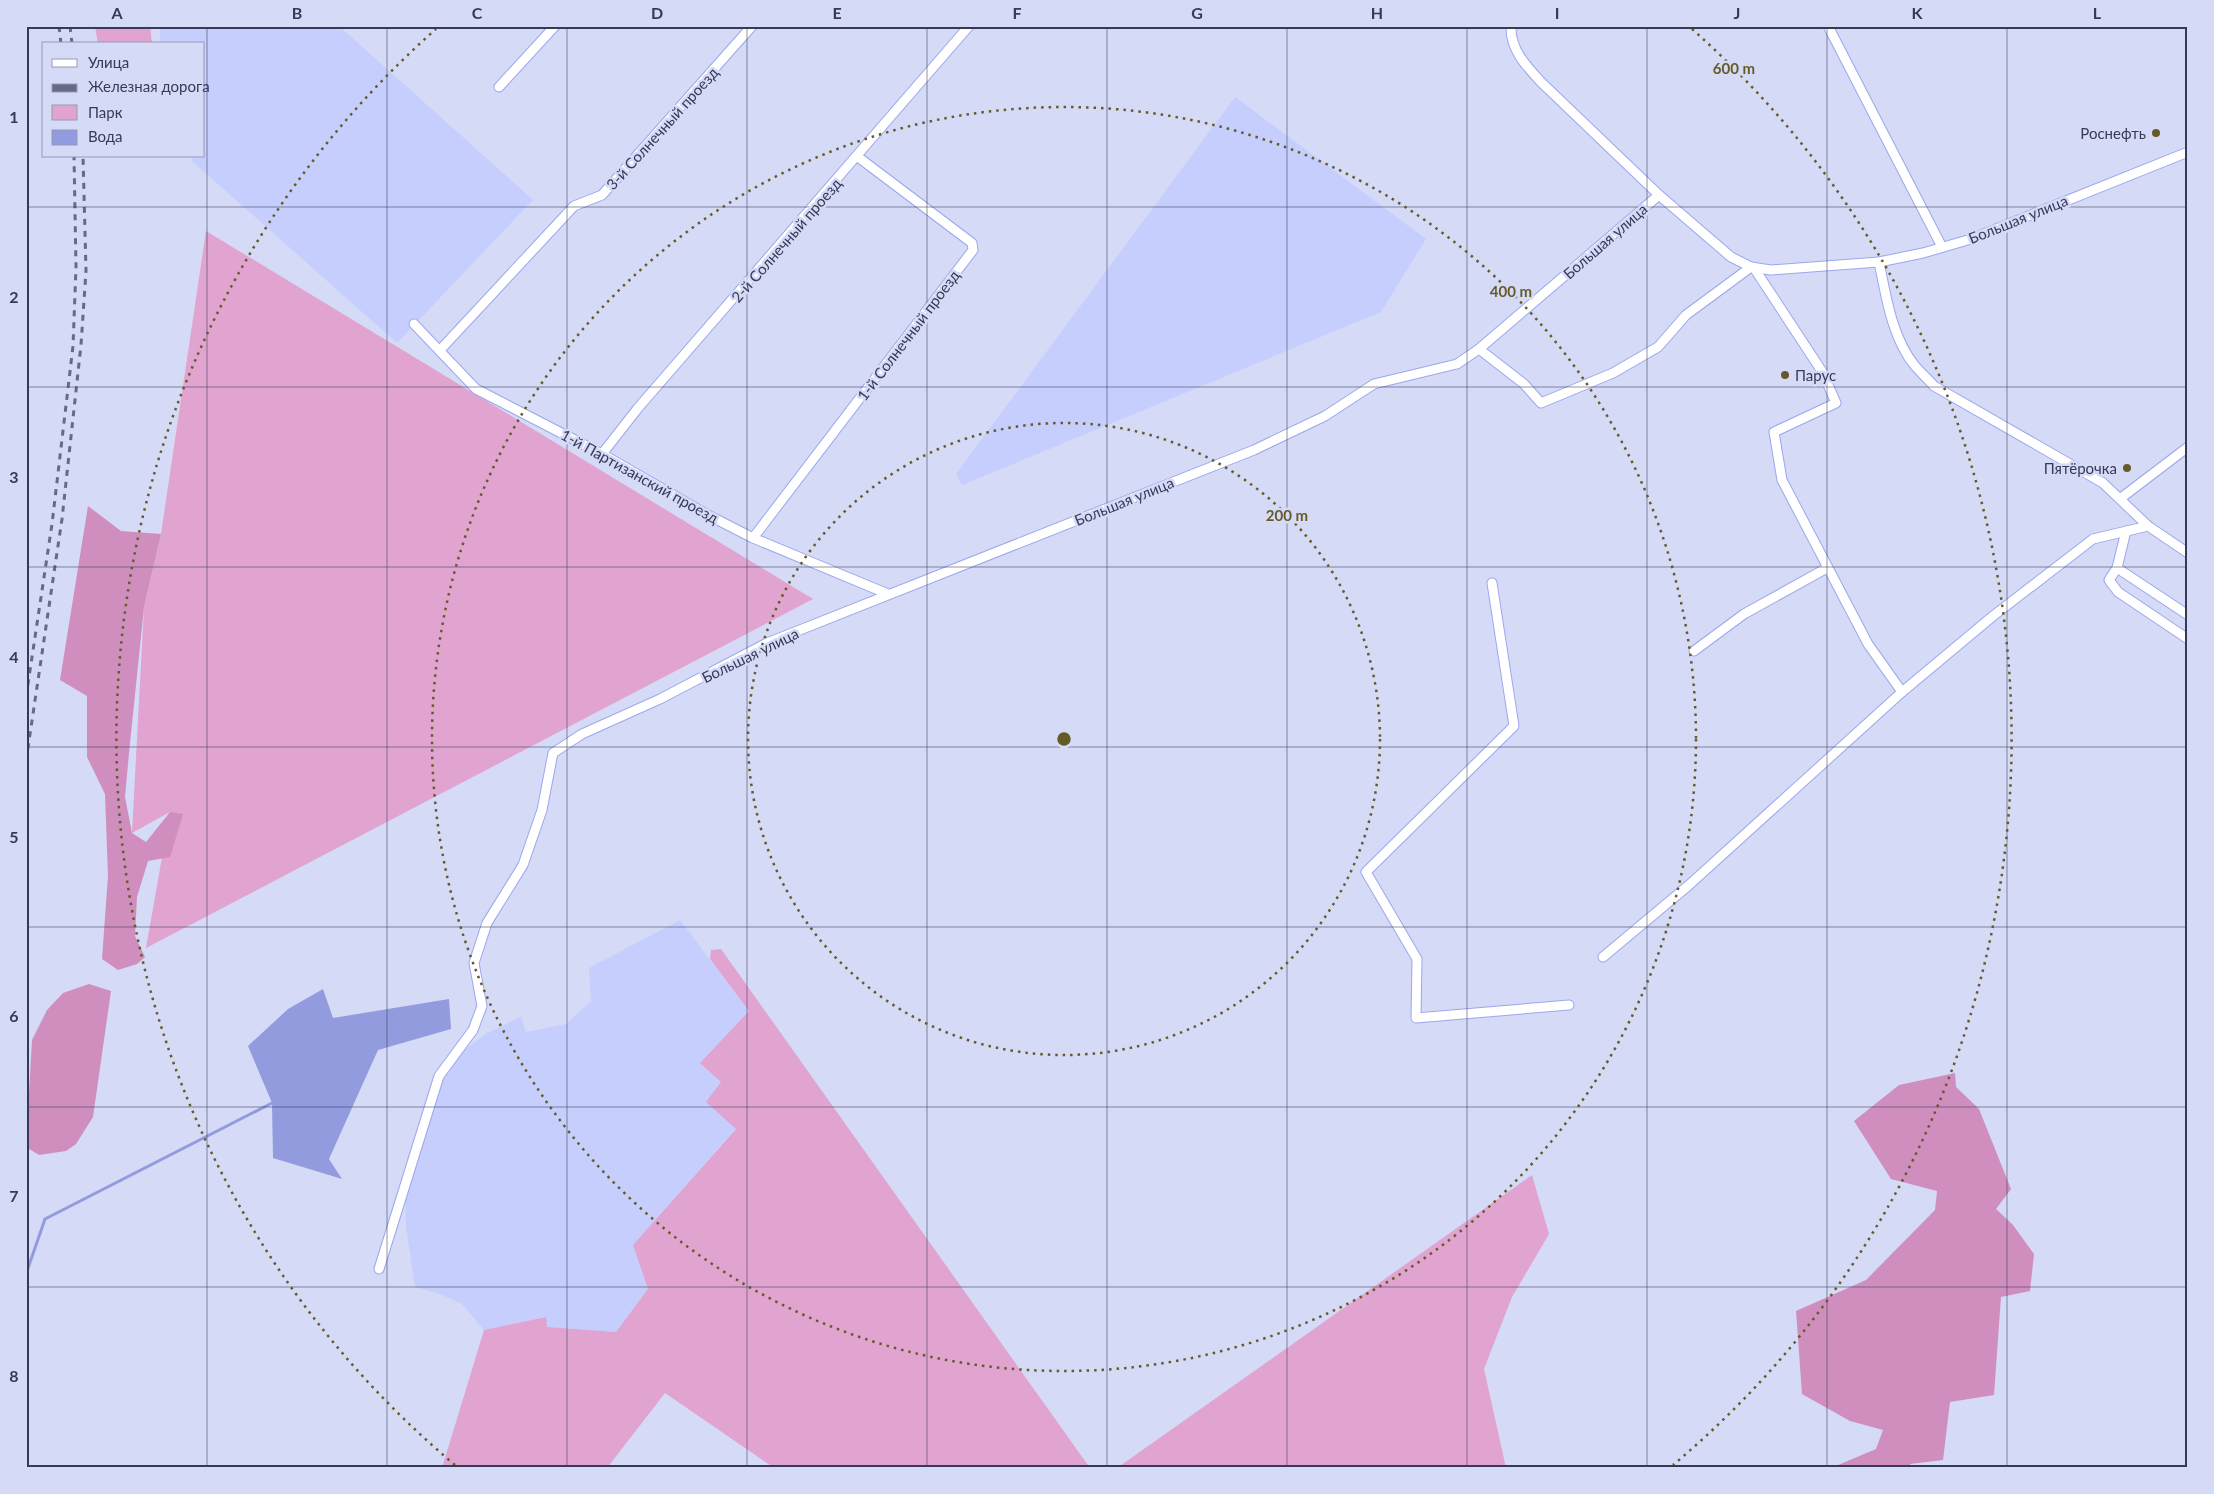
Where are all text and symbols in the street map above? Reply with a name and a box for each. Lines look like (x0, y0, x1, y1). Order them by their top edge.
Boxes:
text: A (110, 3, 123, 22)
text: B (292, 3, 302, 22)
text: C (472, 3, 483, 22)
text: D (651, 3, 663, 22)
text: E (832, 3, 842, 22)
text: F (1012, 3, 1022, 22)
text: G (1191, 3, 1203, 22)
text: H (1371, 3, 1383, 22)
text: I (1555, 3, 1559, 22)
text: J (1734, 3, 1740, 22)
text: K (1912, 3, 1924, 22)
text: L (2093, 3, 2102, 22)
legend (42, 42, 205, 158)
text: Улица (88, 53, 129, 71)
text: 600 m (1713, 59, 1755, 77)
street label: 3-й Солнечный проезд (602, 63, 722, 193)
text: Железная дорога (88, 77, 210, 95)
text: Парк (88, 103, 123, 121)
text: 1 (9, 107, 19, 126)
place label: Роснефть (2080, 124, 2146, 142)
text: Вода (88, 127, 123, 145)
marker: Роснефть (2150, 127, 2162, 139)
street label: 2-й Солнечный проезд (727, 174, 845, 306)
street label: Большая улица (1966, 191, 2070, 247)
street label: Большая улица (1559, 200, 1651, 282)
street label: 1-й Солнечный проезд (853, 266, 963, 404)
text: 400 m (1490, 282, 1532, 300)
text: 2 (9, 287, 19, 306)
place label: Парус (1795, 366, 1836, 384)
marker: Парус (1779, 369, 1791, 381)
street label: 1-й Партизанский проезд (558, 425, 722, 527)
place label: Пятёрочка (2044, 459, 2117, 477)
marker: Пятёрочка (2121, 462, 2133, 474)
text: 3 (9, 467, 19, 486)
street label: Большая улица (1072, 473, 1176, 529)
text: 200 m (1266, 506, 1308, 524)
street label: Большая улица (699, 624, 801, 686)
text: 4 (9, 647, 19, 666)
centre of rings (1055, 730, 1073, 748)
text: 5 (9, 827, 19, 846)
text: 6 (9, 1006, 19, 1025)
text: 7 (9, 1186, 19, 1205)
text: 8 (9, 1366, 19, 1385)

